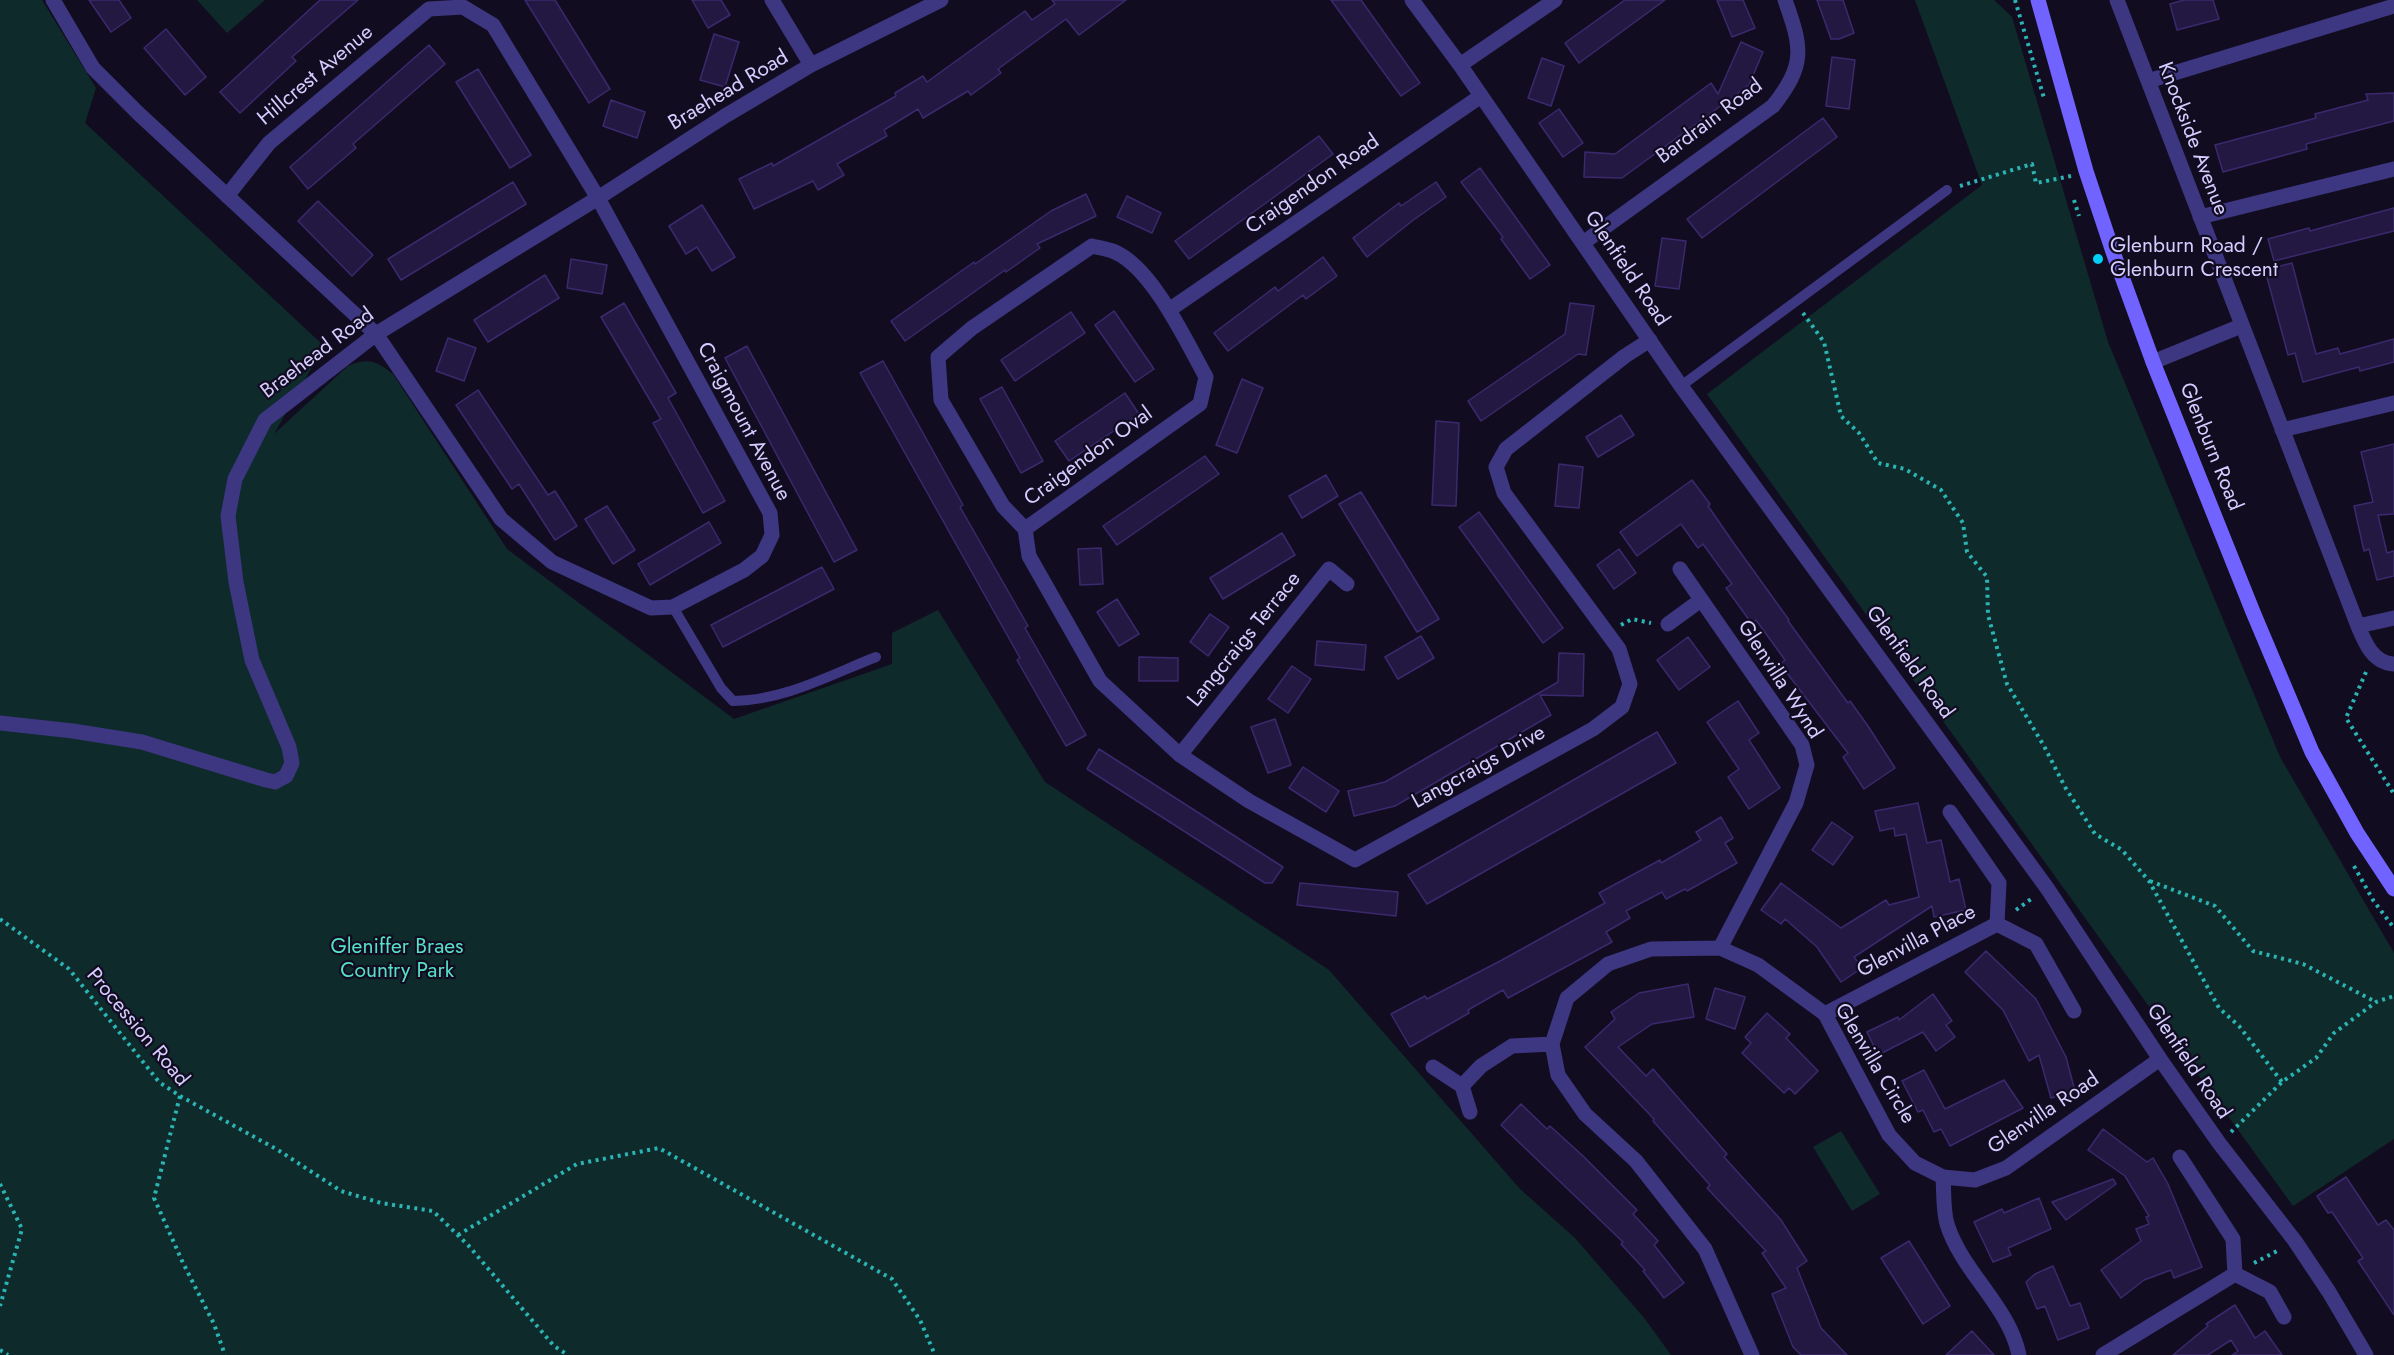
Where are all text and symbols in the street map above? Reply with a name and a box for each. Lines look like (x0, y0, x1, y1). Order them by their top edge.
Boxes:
street label: Hillcrest Avenue (253, 20, 379, 132)
street label: Braehead Road (665, 45, 793, 137)
street label: Knockside Avenue (2151, 59, 2233, 219)
street label: Bardrain Road (1652, 74, 1768, 170)
street label: Craigendon Road (1241, 130, 1385, 240)
street label: Glenfield Road (1578, 207, 1674, 331)
place label: Glenburn Road / Glenburn Crescent (2110, 234, 2278, 284)
marker: Glenburn Road / Glenburn Crescent (2091, 252, 2105, 266)
street label: Braehead Road (256, 303, 380, 405)
street label: Craigmount Avenue (691, 338, 795, 506)
street label: Glenburn Road (2173, 379, 2247, 515)
street label: Craigendon Oval (1020, 402, 1158, 512)
street label: Langcraigs Terrace (1183, 568, 1307, 712)
street label: Glenfield Road (1860, 602, 1958, 724)
street label: Glenvilla Wynd (1731, 616, 1827, 744)
street label: Langcraigs Drive (1408, 721, 1550, 815)
street label: Glenvilla Place (1853, 900, 1981, 984)
park label: Gleniffer Braes Country Park (330, 935, 464, 985)
street label: Procession Road (80, 964, 194, 1092)
street label: Glenvilla Circle (1828, 999, 1920, 1129)
street label: Glenfield Road (2140, 1000, 2236, 1124)
street label: Glenvilla Road (1984, 1068, 2104, 1160)

